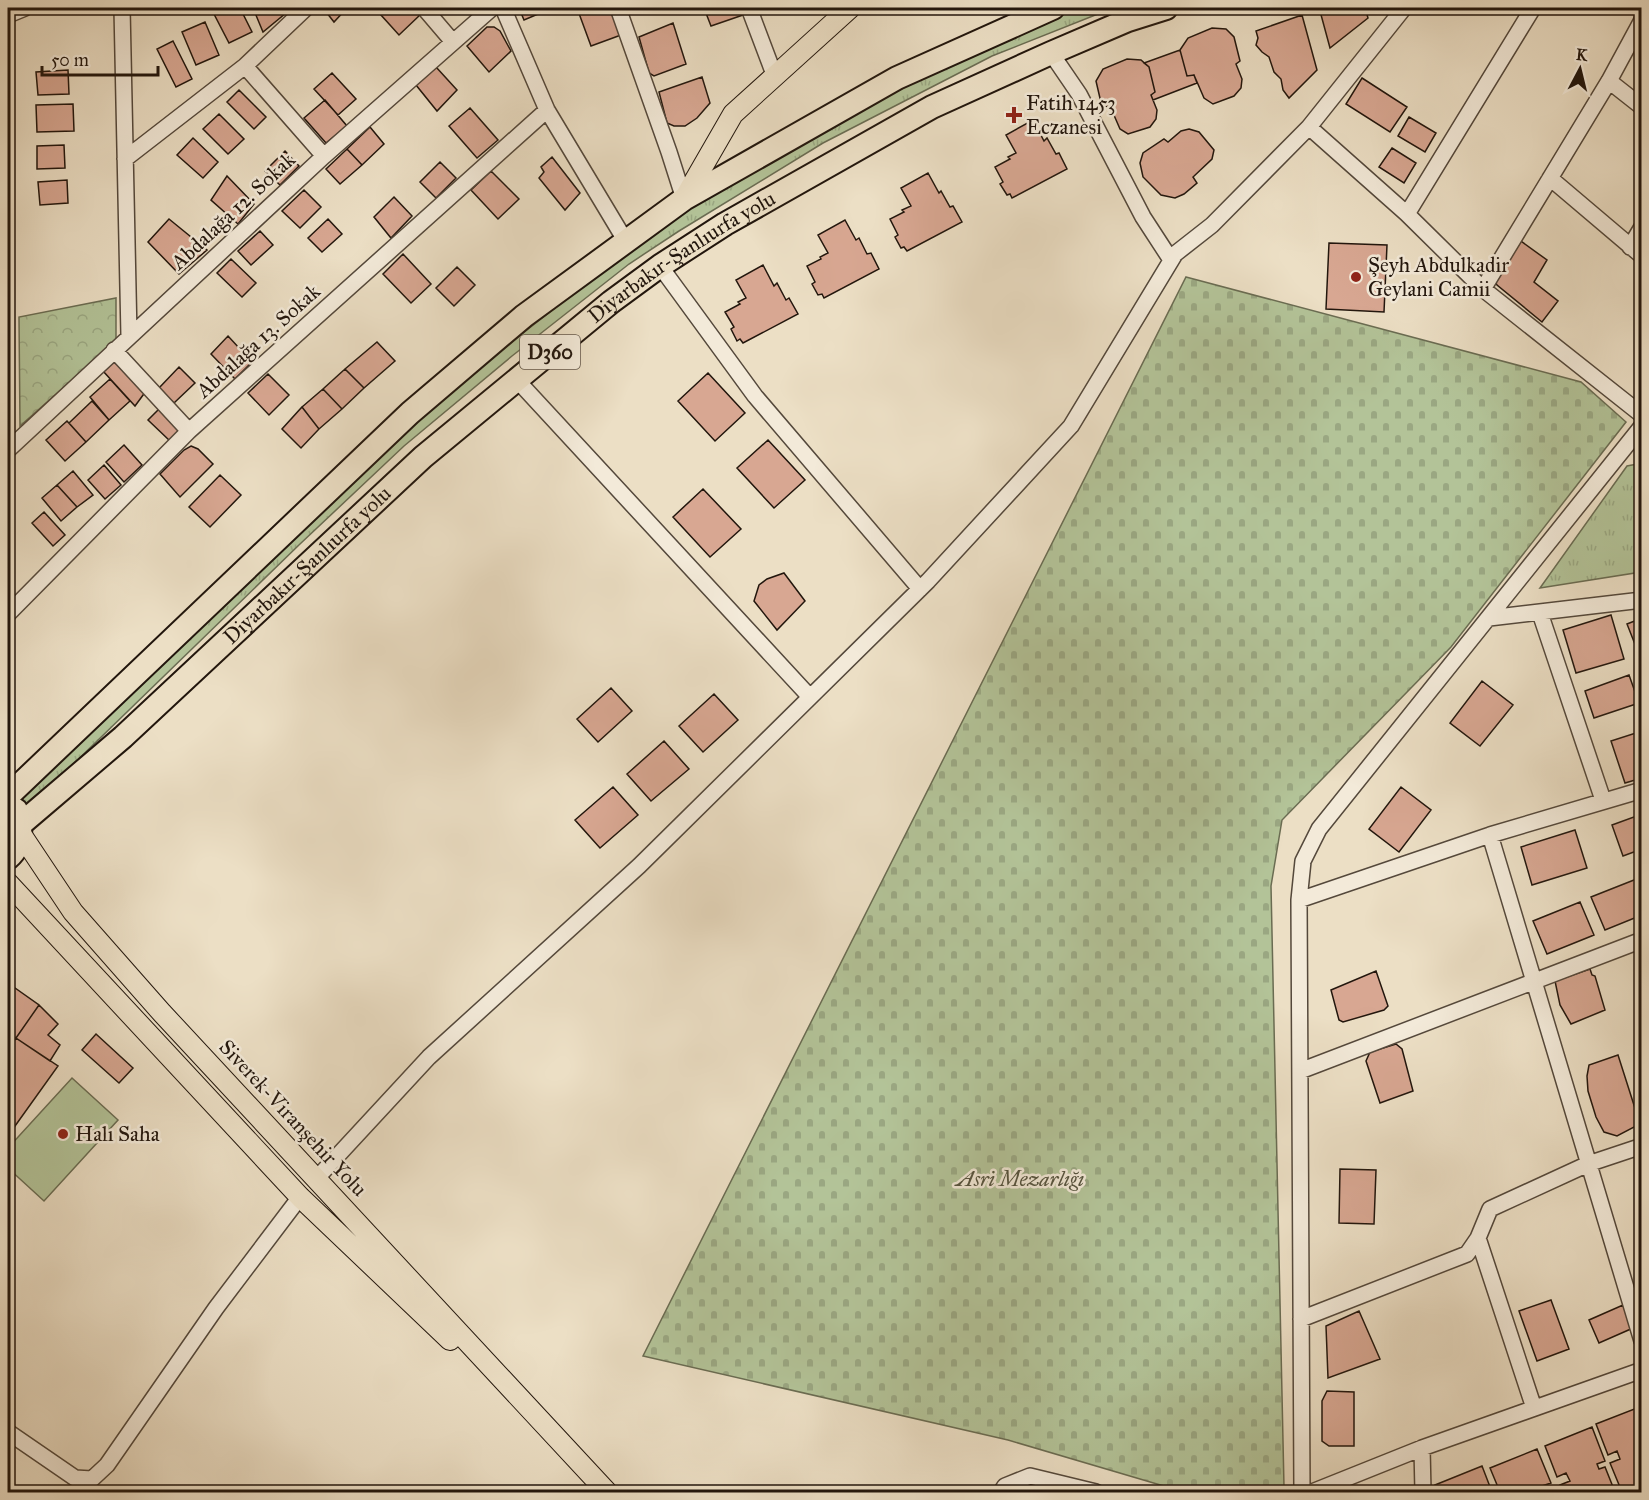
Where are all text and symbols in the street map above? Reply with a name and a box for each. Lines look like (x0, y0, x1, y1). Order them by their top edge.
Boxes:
scale bar (42, 39, 158, 77)
north arrow (1550, 39, 1610, 99)
text: K (1575, 44, 1589, 65)
text: 50 m (51, 49, 89, 71)
place label: Fatih 1453 Eczanesi (1026, 90, 1116, 140)
marker: Fatih 1453 Eczanesi (1007, 108, 1021, 122)
street label: Abdalağa 12. Sokak (165, 147, 301, 276)
street label: Diyarbakır-Şanlıurfa yolu (583, 185, 780, 329)
place label: Şeyh Abdulkadir Geylani Camii (1368, 252, 1509, 302)
marker: Şeyh Abdulkadir Geylani Camii (1349, 270, 1363, 284)
street label: Abdalağa 13. Sokak (190, 278, 326, 404)
road number: D360 (520, 335, 580, 369)
street label: Diyarbakır-Şanlıurfa yolu (218, 480, 397, 650)
street label: Siverek-Viranşehir Yolu (214, 1034, 372, 1202)
place label: Halı Saha (75, 1121, 160, 1147)
marker: Halı Saha (56, 1127, 70, 1141)
park label: Asri Mezarlığı (954, 1166, 1084, 1192)

